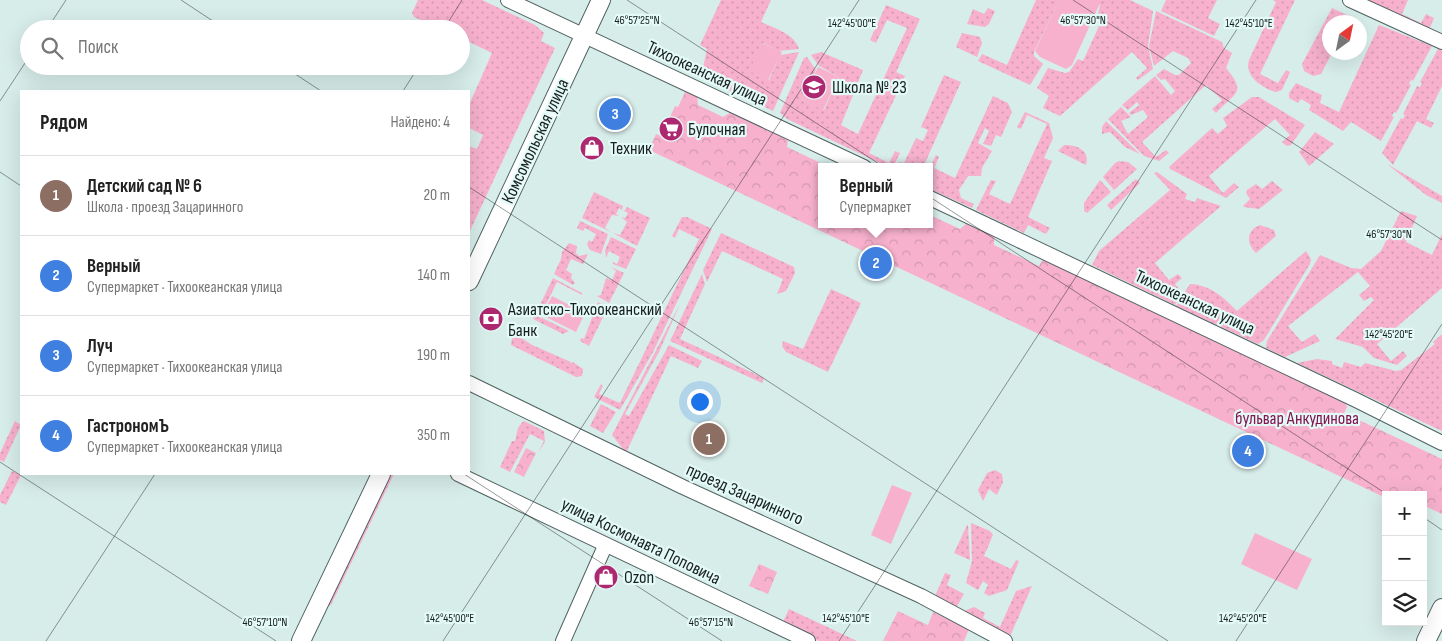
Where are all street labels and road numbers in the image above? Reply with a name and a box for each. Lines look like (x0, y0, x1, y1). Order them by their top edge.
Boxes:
street label: Тихоокеанская улица (644, 37, 770, 110)
street label: Комсомольская улица (497, 75, 574, 207)
street label: Тихоокеанская улица (1132, 266, 1258, 339)
street label: проезд Зацаринного (683, 459, 807, 530)
street label: улица Космонавта Поповича (558, 494, 724, 589)

